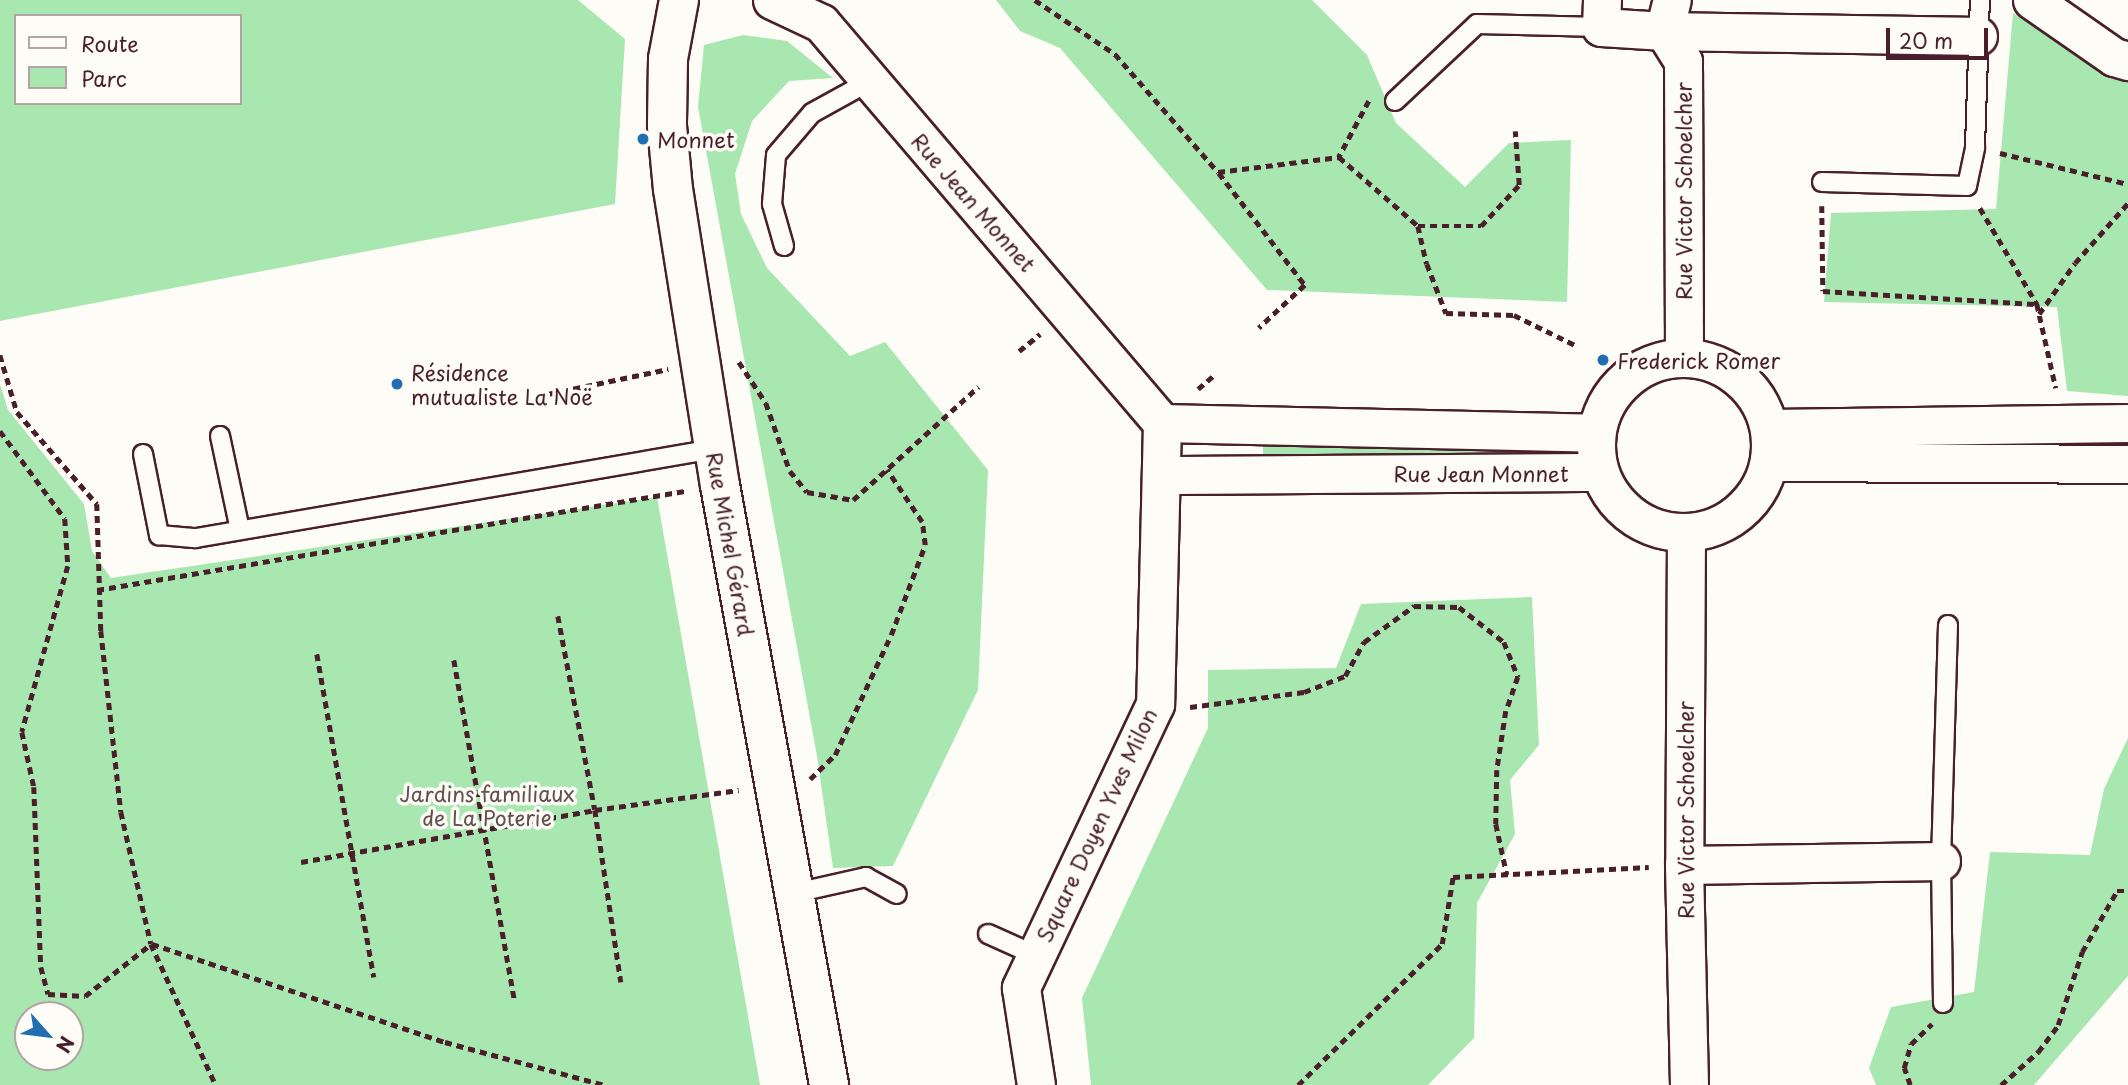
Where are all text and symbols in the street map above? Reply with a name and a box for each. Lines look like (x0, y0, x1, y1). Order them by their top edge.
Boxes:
legend (14, 14, 242, 105)
scale bar (1890, 14, 1992, 58)
text: 20 m (1899, 24, 1953, 56)
text: Route (81, 27, 139, 59)
text: Parc (81, 62, 127, 94)
street label: Rue Victor Schoelcher (1670, 80, 1696, 302)
place label: Monnet (657, 126, 735, 152)
street label: Rue Jean Monnet (906, 126, 1042, 278)
marker: Monnet (635, 131, 651, 147)
place label: Frederick Romer (1617, 347, 1782, 373)
marker: Frederick Romer (1595, 352, 1611, 368)
place label: Résidence mutualiste La Noë (411, 359, 596, 409)
marker: Résidence mutualiste La Noë (389, 376, 405, 392)
street label: Rue Michel Gérard (702, 448, 760, 640)
street label: Rue Jean Monnet (1392, 460, 1570, 486)
street label: Rue Victor Schoelcher (1672, 699, 1698, 921)
street label: Square Doyen Yves Milon (1030, 703, 1162, 947)
park label: Jardins familiaux de La Poterie (399, 780, 575, 830)
north arrow (14, 1001, 84, 1071)
text: N (50, 1032, 82, 1058)

